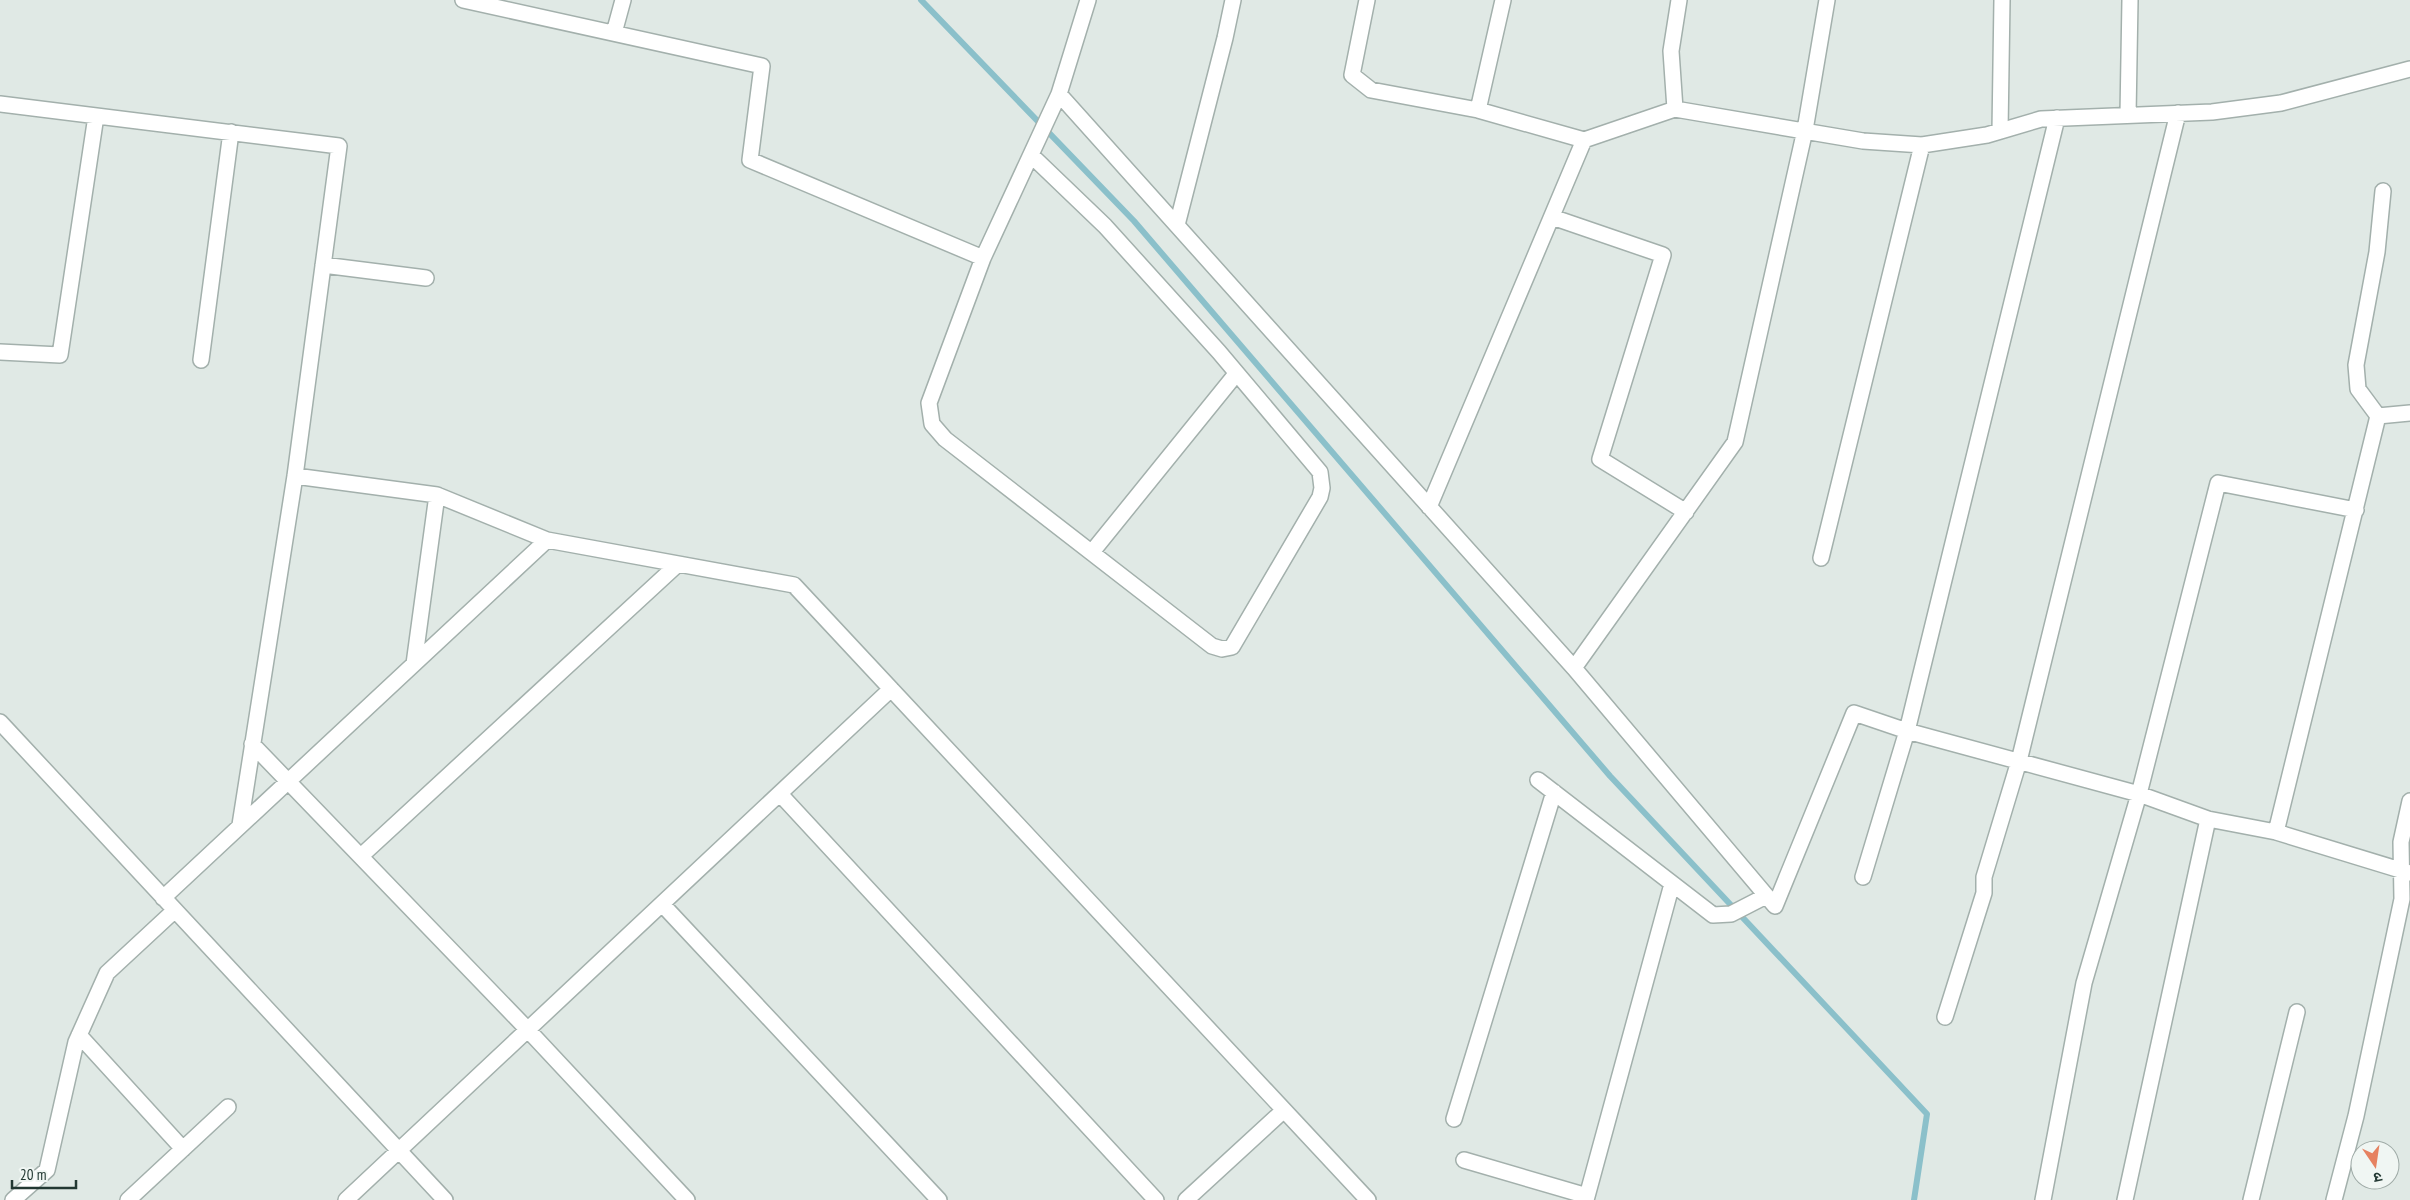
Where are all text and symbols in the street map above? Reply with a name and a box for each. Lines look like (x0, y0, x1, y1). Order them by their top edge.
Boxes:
north arrow (2350, 1140, 2400, 1190)
scale bar (12, 1158, 76, 1190)
text: 20 m (20, 1165, 46, 1184)
text: उ (2371, 1168, 2384, 1188)

